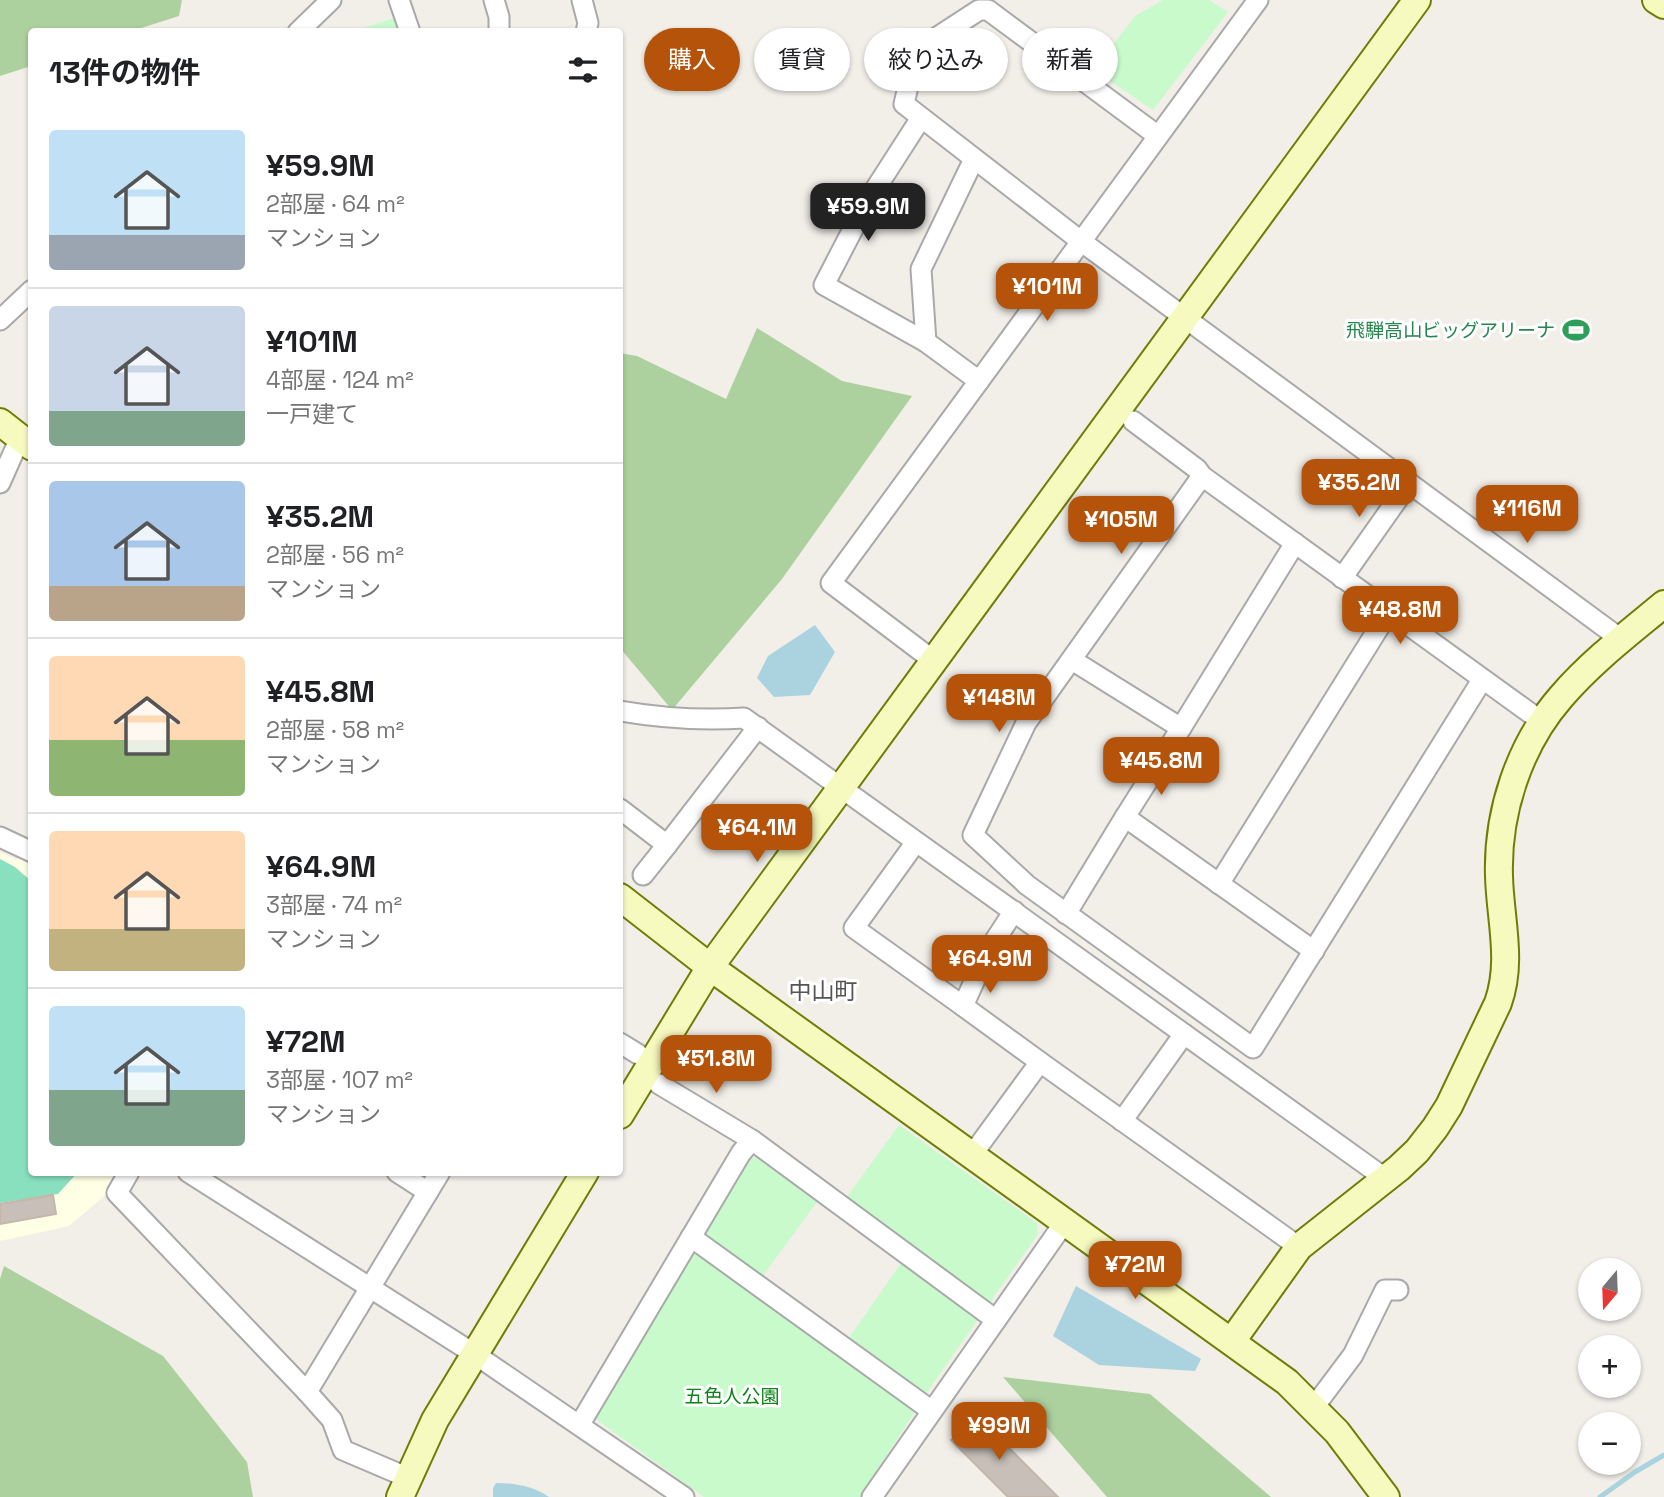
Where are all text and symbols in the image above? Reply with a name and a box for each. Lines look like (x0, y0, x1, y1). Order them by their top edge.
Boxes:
chip: 購入 (644, 28, 740, 91)
chip: 賃貸 (754, 28, 850, 91)
chip: 絞り込み (864, 28, 1008, 91)
chip: 新着 (1022, 28, 1118, 91)
icon: filters (564, 51, 602, 89)
text: 13件の物件 (49, 53, 201, 92)
text: ¥59.9M (266, 146, 375, 185)
icon: home (105, 158, 189, 242)
pin: ¥59.9M (811, 184, 925, 243)
text: 2部屋 · 64 m² (266, 189, 405, 219)
text: ¥59.9M (826, 191, 910, 221)
text: マンション (266, 223, 381, 253)
pin: ¥101M (998, 264, 1096, 323)
text: ¥101M (1012, 271, 1082, 301)
sports icon: 飛騨高山ビッグアリーナ (1561, 315, 1591, 345)
place label: 飛騨高山ビッグアリーナ (1346, 318, 1555, 343)
text: ¥101M (266, 322, 358, 361)
icon: home (105, 334, 189, 418)
text: 4部屋 · 124 m² (266, 365, 414, 395)
text: 一戸建て (266, 399, 358, 429)
pin: ¥35.2M (1302, 460, 1416, 519)
text: ¥35.2M (1318, 467, 1400, 497)
pin: ¥116M (1478, 486, 1576, 545)
text: ¥116M (1492, 493, 1562, 523)
pin: ¥105M (1072, 496, 1170, 556)
text: ¥35.2M (266, 497, 374, 536)
text: ¥105M (1084, 504, 1158, 534)
icon: home (105, 509, 189, 593)
text: 2部屋 · 56 m² (266, 540, 404, 570)
text: マンション (266, 574, 381, 604)
pin: ¥48.8M (1343, 586, 1457, 646)
text: ¥48.8M (1358, 594, 1442, 624)
text: ¥45.8M (266, 672, 375, 711)
pin: ¥148M (950, 674, 1048, 734)
text: ¥148M (962, 682, 1036, 712)
icon: home (105, 684, 189, 768)
text: 2部屋 · 58 m² (266, 715, 404, 745)
pin: ¥45.8M (1104, 738, 1218, 797)
text: ¥45.8M (1119, 745, 1203, 775)
text: マンション (266, 749, 381, 779)
pin: ¥64.1M (700, 804, 814, 864)
text: ¥64.1M (717, 812, 797, 842)
text: ¥64.9M (266, 847, 376, 886)
icon: home (105, 859, 189, 943)
text: 3部屋 · 74 m² (266, 890, 402, 920)
text: マンション (266, 924, 381, 954)
pin: ¥64.9M (933, 936, 1047, 995)
text: ¥64.9M (948, 943, 1032, 973)
district label: 中山町 (789, 976, 858, 1006)
text: ¥72M (266, 1022, 345, 1061)
icon: home (105, 1034, 189, 1118)
pin: ¥51.8M (659, 1036, 773, 1095)
text: ¥51.8M (677, 1043, 755, 1073)
text: 3部屋 · 107 m² (266, 1065, 413, 1095)
text: マンション (266, 1099, 381, 1129)
pin: ¥72M (1094, 1242, 1176, 1301)
text: ¥72M (1105, 1249, 1165, 1279)
north arrow (1578, 1258, 1642, 1321)
map controls (1578, 1258, 1641, 1475)
button: + (1578, 1335, 1641, 1398)
park label: 五色人公園 (684, 1384, 780, 1409)
pin: ¥99M (958, 1402, 1040, 1462)
text: ¥99M (968, 1410, 1030, 1440)
button: − (1578, 1412, 1641, 1475)

